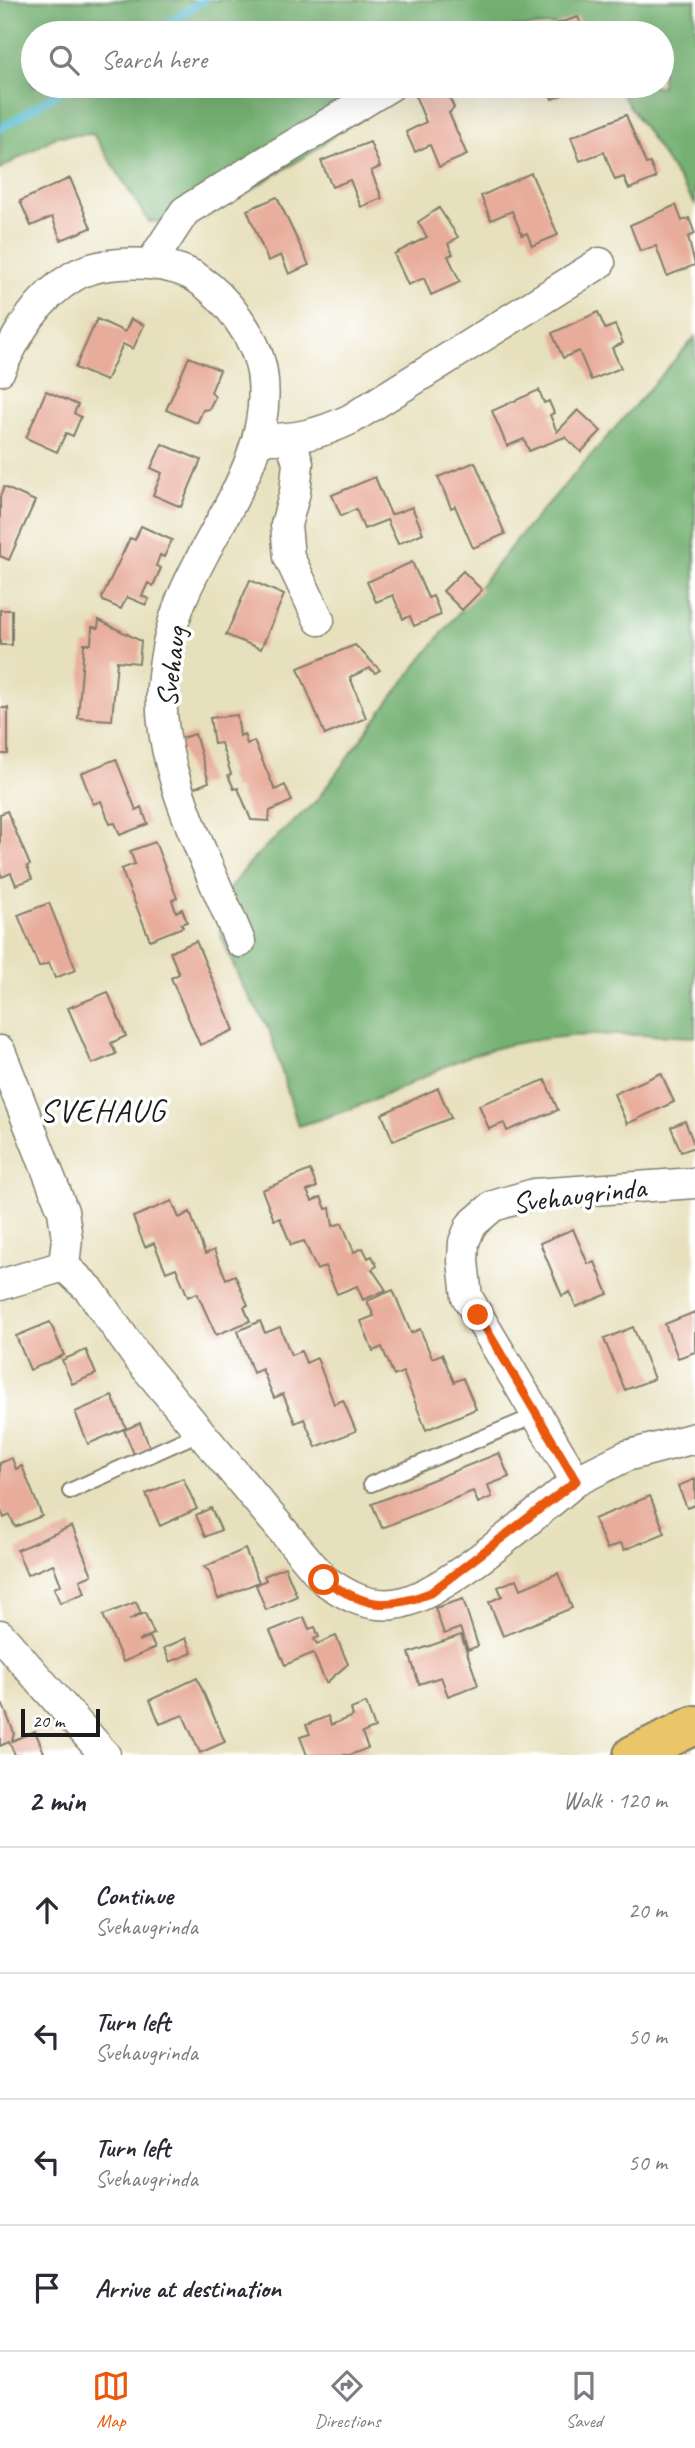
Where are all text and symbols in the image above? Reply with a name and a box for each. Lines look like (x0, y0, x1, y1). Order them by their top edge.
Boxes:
search box (21, 21, 674, 98)
icon: search (45, 41, 83, 79)
text: Search here (101, 43, 207, 76)
street label: Svehaug (147, 623, 195, 709)
district label: SVEHAUG (40, 1090, 168, 1131)
street label: Svehaugrinda (510, 1168, 650, 1222)
route end (462, 1299, 493, 1330)
route start (308, 1564, 339, 1595)
scale bar (21, 1706, 100, 1738)
text: 20 m (32, 1709, 64, 1733)
text: 2 min (28, 1782, 85, 1820)
text: Walk · 120 m (563, 1786, 667, 1815)
text: Continue (95, 1879, 173, 1912)
icon: ahead (28, 1891, 66, 1929)
text: 20 m (628, 1896, 667, 1925)
text: Svehaugrinda (95, 1912, 198, 1941)
text: Turn left (95, 2005, 170, 2038)
icon: left (28, 2017, 66, 2055)
text: 50 m (628, 2022, 667, 2051)
text: Svehaugrinda (95, 2038, 198, 2067)
text: Turn left (95, 2131, 170, 2164)
icon: left (28, 2143, 66, 2181)
text: 50 m (628, 2148, 667, 2177)
text: Svehaugrinda (95, 2164, 198, 2193)
icon: arrive (28, 2269, 66, 2307)
text: Arrive at destination (95, 2272, 281, 2305)
tab: Map (92, 2367, 130, 2433)
tab: Directions (314, 2367, 381, 2433)
tab: Saved (565, 2367, 603, 2433)

